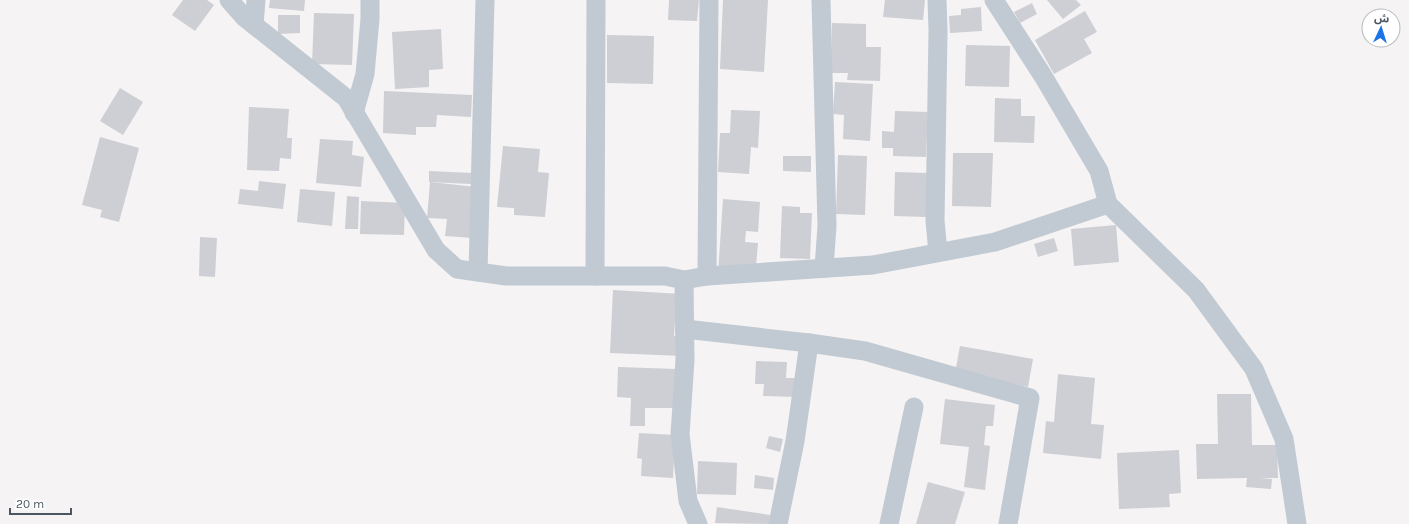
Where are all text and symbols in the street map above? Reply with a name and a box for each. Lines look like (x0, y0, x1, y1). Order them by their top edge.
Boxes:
north arrow (1361, 8, 1401, 48)
text: ش (1374, 12, 1390, 26)
scale bar (10, 490, 71, 516)
text: 20 m (16, 497, 44, 511)

